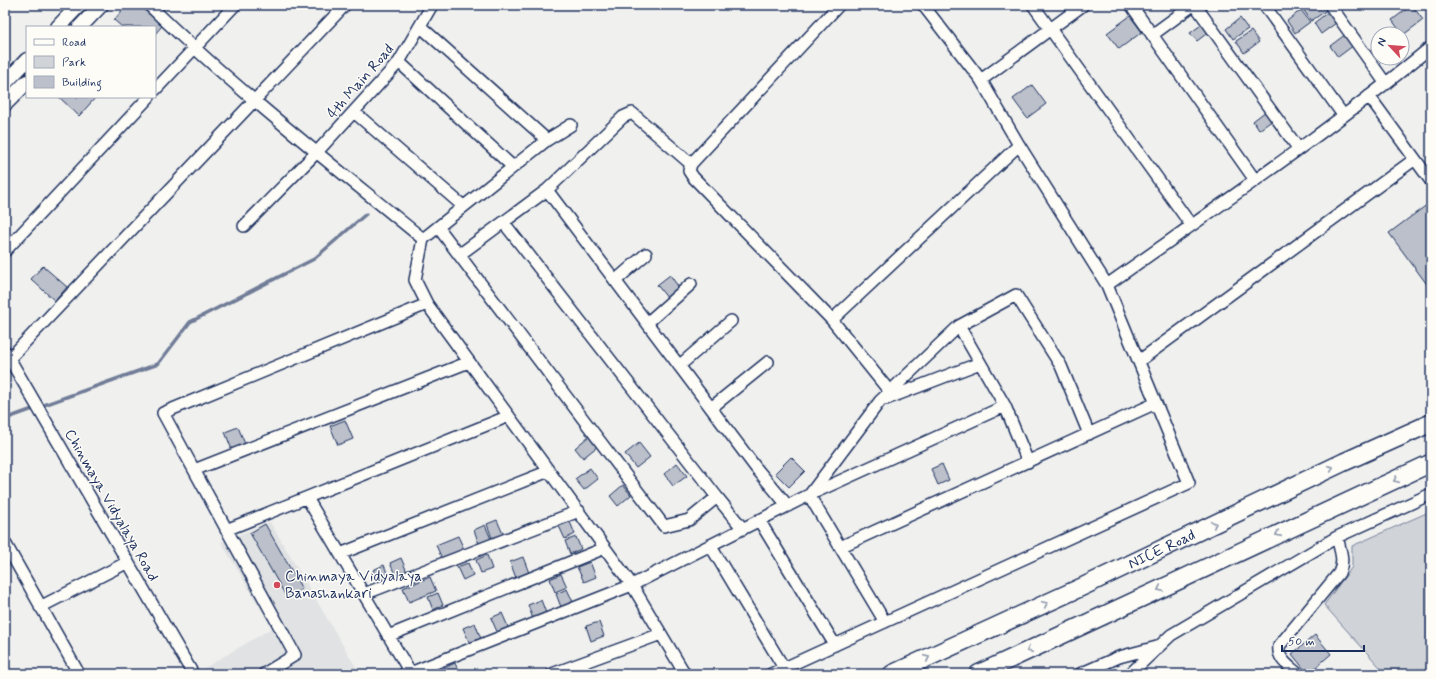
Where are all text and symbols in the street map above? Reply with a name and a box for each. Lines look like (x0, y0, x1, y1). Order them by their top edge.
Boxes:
legend (26, 26, 156, 98)
north arrow (1370, 26, 1410, 66)
text: Road (62, 35, 86, 51)
text: N (1374, 36, 1390, 48)
street label: 4th Main Road (323, 40, 399, 123)
text: Park (62, 55, 86, 71)
text: Building (62, 75, 102, 92)
street label: Chinmaya Vidyalaya Road (59, 426, 163, 585)
one-way arrow (1327, 465, 1334, 473)
one-way arrow (1392, 475, 1400, 483)
one-way arrow (1209, 521, 1217, 529)
street label: NICE Road (1125, 525, 1199, 575)
one-way arrow (1274, 529, 1282, 537)
place label: Chinmaya Vidyalaya Banashankari (285, 567, 422, 604)
marker: Chinmaya Vidyalaya Banashankari (272, 580, 282, 590)
one-way arrow (1156, 584, 1164, 592)
one-way arrow (1041, 601, 1049, 609)
scale bar (1282, 627, 1364, 653)
text: 50 m (1288, 634, 1315, 650)
one-way arrow (1026, 645, 1034, 653)
one-way arrow (923, 655, 931, 663)

